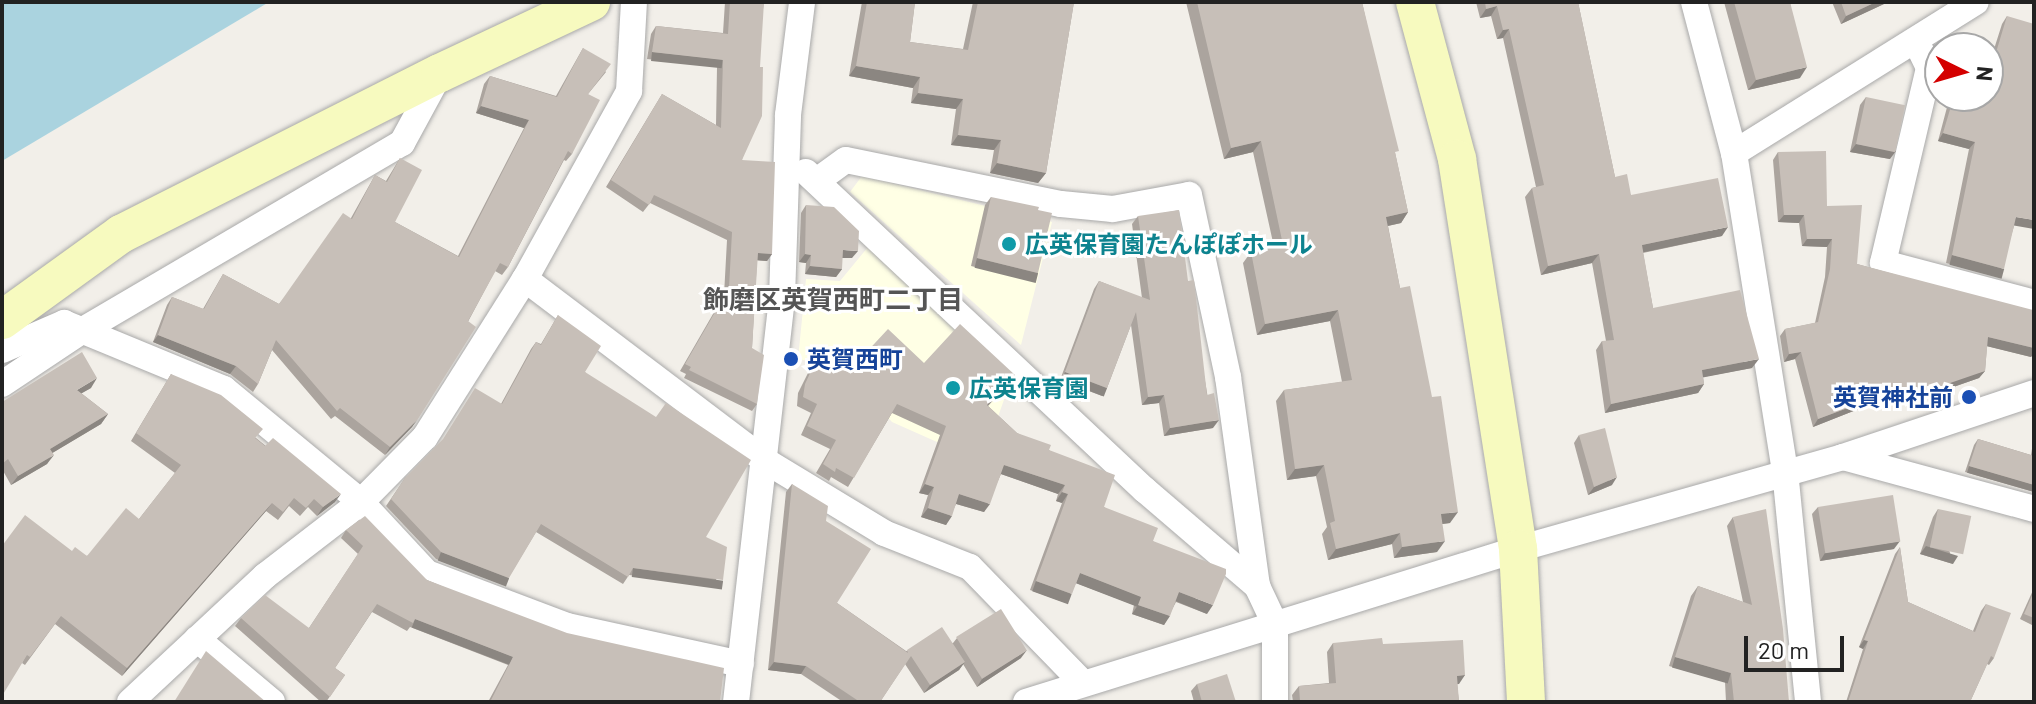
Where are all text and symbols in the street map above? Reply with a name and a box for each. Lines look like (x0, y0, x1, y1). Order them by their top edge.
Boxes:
north arrow (1924, 32, 2004, 112)
text: N (1972, 65, 2000, 82)
place label: 広英保育園たんぽぽホール (1025, 230, 1313, 258)
marker: 広英保育園たんぽぽホール (1000, 235, 1018, 253)
district label: 飾磨区英賀西町二丁目 (703, 283, 963, 315)
place label: 英賀西町 (807, 345, 903, 373)
marker: 英賀西町 (782, 350, 800, 368)
place label: 広英保育園 (969, 374, 1089, 402)
marker: 広英保育園 (944, 379, 962, 397)
place label: 英賀神社前 (1833, 383, 1953, 411)
marker: 英賀神社前 (1960, 388, 1978, 406)
scale bar (1748, 620, 1848, 670)
text: 20 m (1758, 635, 1809, 664)

